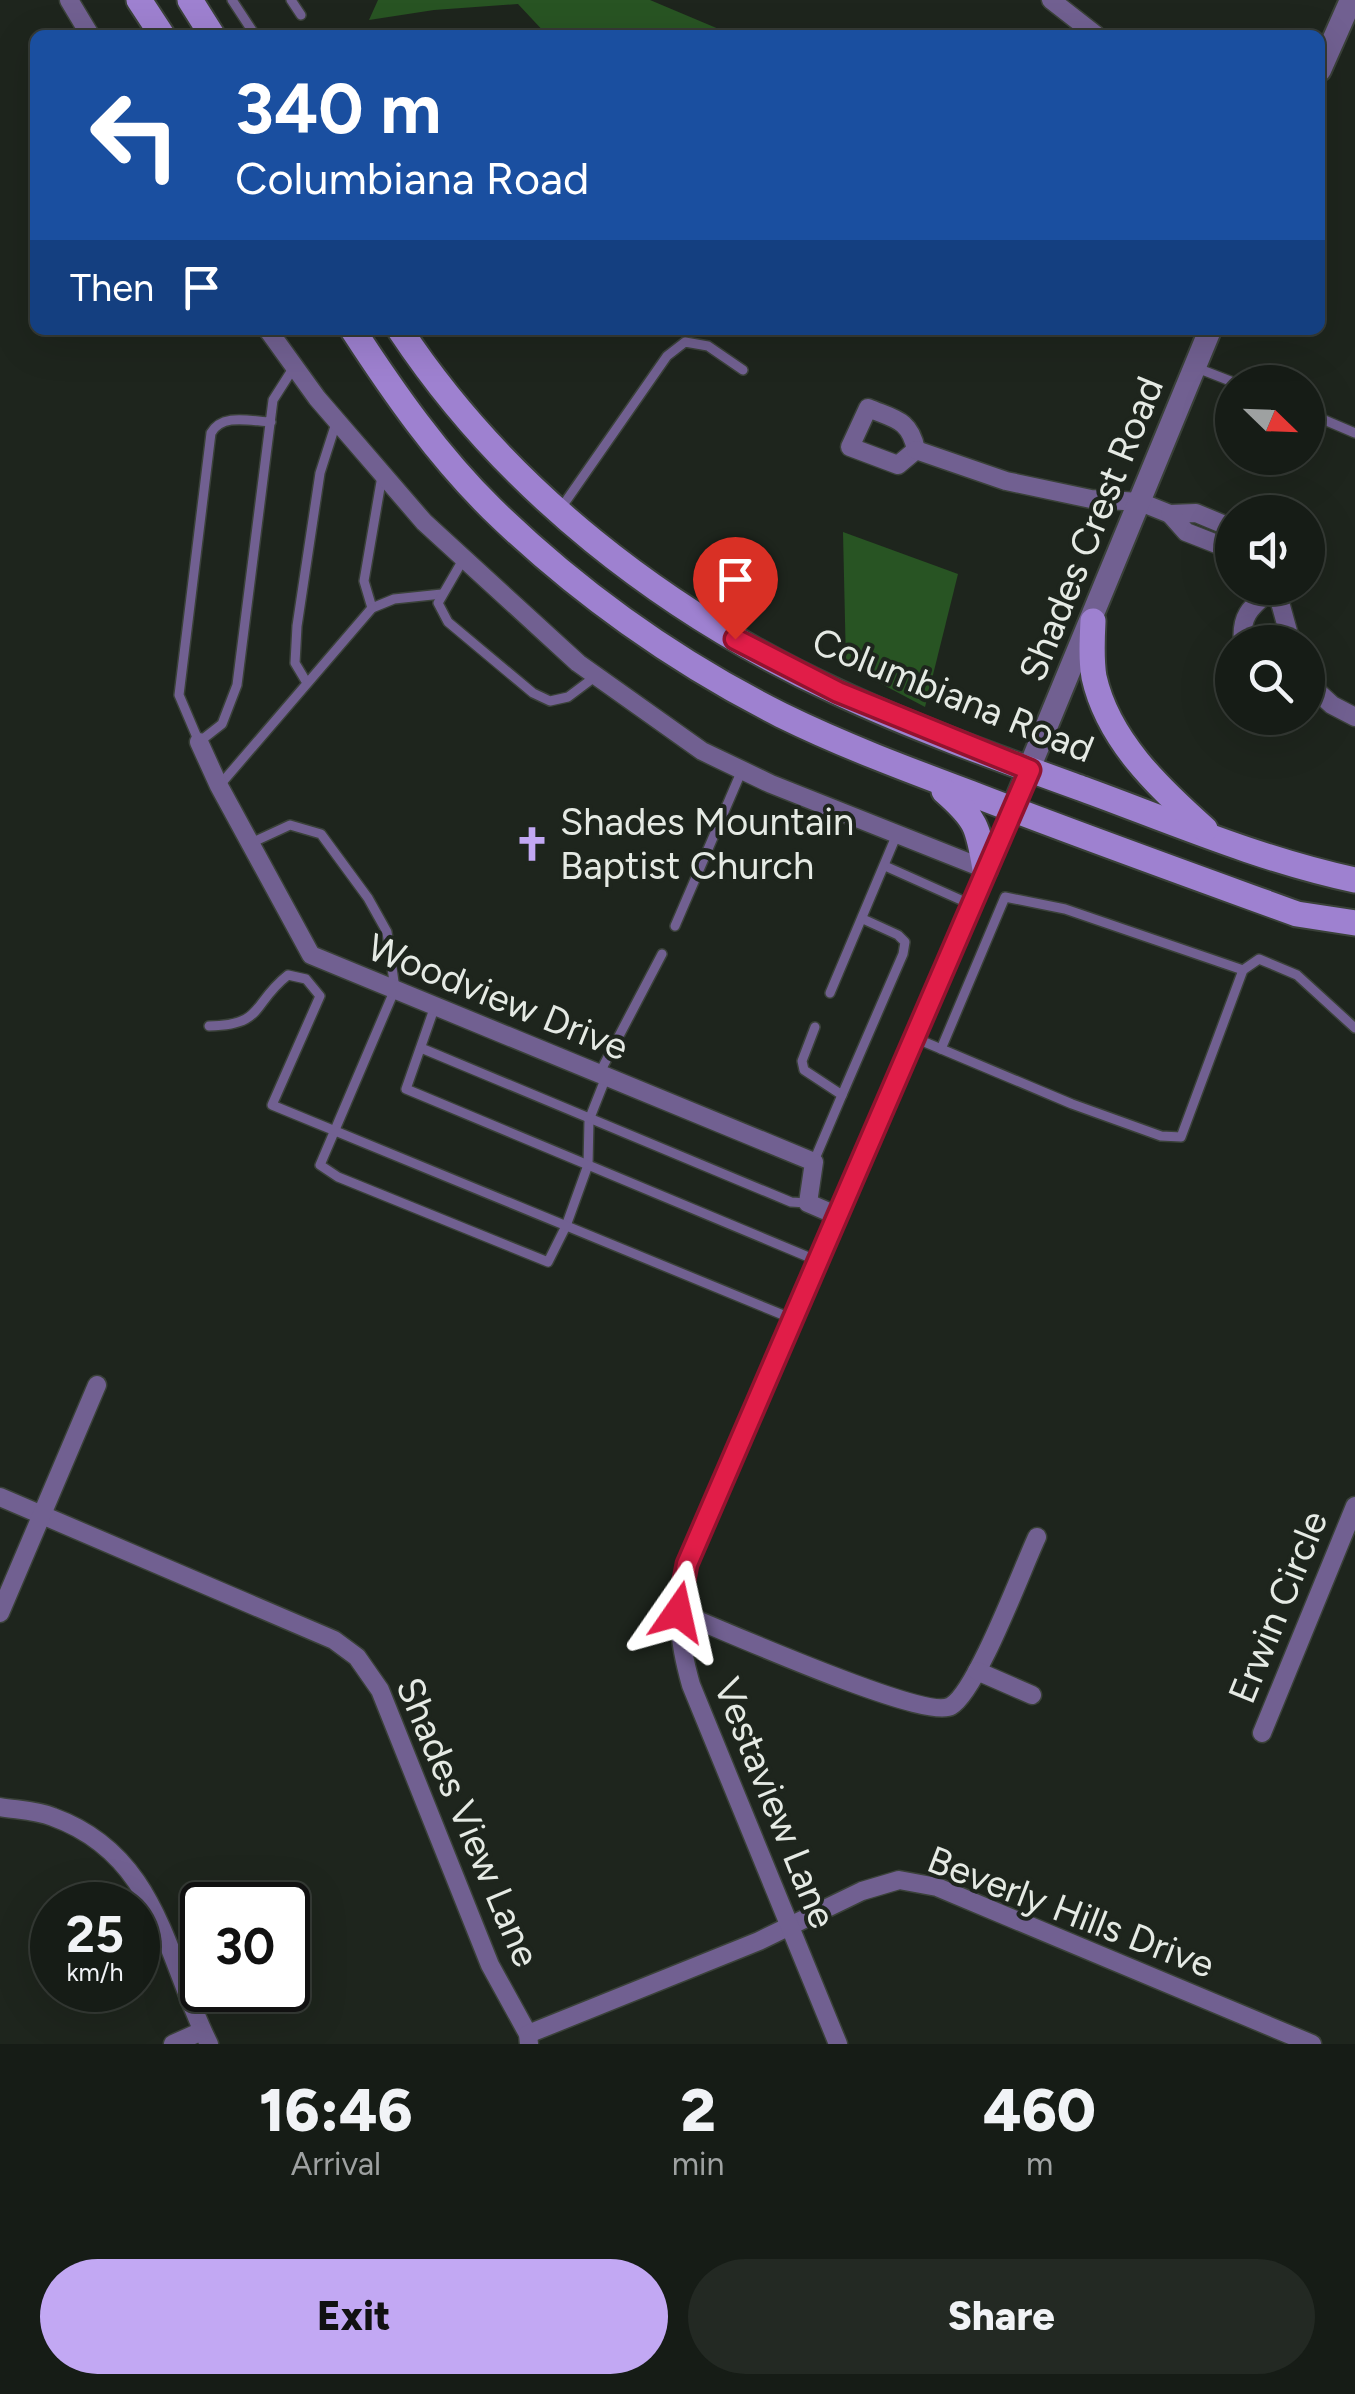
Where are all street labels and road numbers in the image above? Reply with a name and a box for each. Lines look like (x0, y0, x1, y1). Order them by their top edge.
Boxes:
street label: Shades Crest Road (1009, 370, 1173, 688)
street label: Columbiana Road (806, 618, 1100, 772)
street label: Woodview Drive (361, 924, 635, 1070)
street label: Erwin Circle (1219, 1504, 1337, 1710)
street label: Shades View Lane (386, 1670, 550, 1974)
street label: Vestaview Lane (704, 1671, 846, 1935)
street label: Beverly Hills Drive (921, 1836, 1221, 1988)

